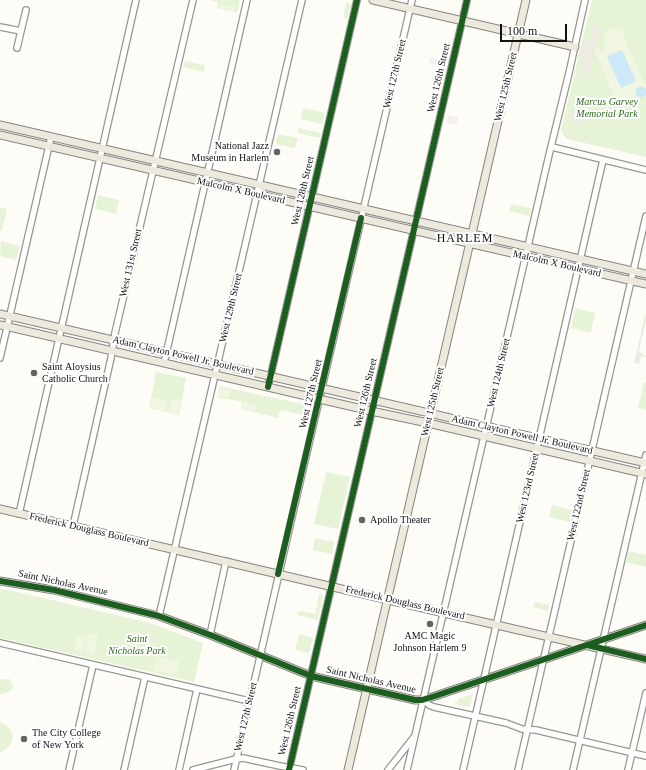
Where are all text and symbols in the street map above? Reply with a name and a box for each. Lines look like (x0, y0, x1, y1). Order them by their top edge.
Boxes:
scale bar (502, 16, 569, 42)
text: 100 m (507, 24, 537, 38)
street label: West 127th Street (381, 38, 409, 110)
street label: West 126th Street (425, 42, 453, 114)
street label: West 125th Street (492, 51, 520, 123)
park label: Marcus Garvey Memorial Park (576, 96, 638, 120)
place label: National Jazz Museum in Harlem (191, 140, 269, 164)
marker: National Jazz Museum in Harlem (272, 147, 282, 157)
street label: West 128th Street (289, 155, 317, 227)
street label: Malcolm X Boulevard (196, 175, 286, 207)
street label: West 131st Street (117, 228, 145, 298)
district label: HARLEM (437, 232, 493, 246)
street label: Malcolm X Boulevard (512, 248, 602, 280)
street label: West 129th Street (217, 272, 245, 344)
street label: Adam Clayton Powell Jr. Boulevard (111, 334, 255, 378)
street label: West 124th Street (485, 337, 513, 409)
street label: West 126th Street (352, 357, 380, 429)
street label: West 127th Street (297, 358, 325, 430)
place label: Saint Aloysius Catholic Church (42, 361, 108, 384)
street label: West 125th Street (419, 366, 447, 438)
marker: Saint Aloysius Catholic Church (29, 368, 39, 378)
street label: Adam Clayton Powell Jr. Boulevard (450, 413, 594, 457)
street label: West 123rd Street (514, 452, 542, 524)
street label: West 122nd Street (565, 468, 593, 542)
street label: Frederick Douglass Boulevard (28, 510, 150, 550)
place label: Apollo Theater (370, 514, 431, 526)
marker: Apollo Theater (357, 515, 367, 525)
street label: Saint Nicholas Avenue (17, 568, 109, 598)
street label: Frederick Douglass Boulevard (344, 583, 466, 623)
marker: AMC Magic Johnson Harlem 9 (425, 619, 435, 629)
place label: AMC Magic Johnson Harlem 9 (394, 630, 466, 654)
park label: Saint Nicholas Park (108, 633, 166, 656)
street label: Saint Nicholas Avenue (325, 664, 417, 696)
street label: West 127th Street (232, 681, 260, 753)
street label: West 126th Street (276, 685, 304, 757)
place label: The City College of New York (32, 727, 101, 750)
marker: The City College of New York (19, 734, 29, 744)

